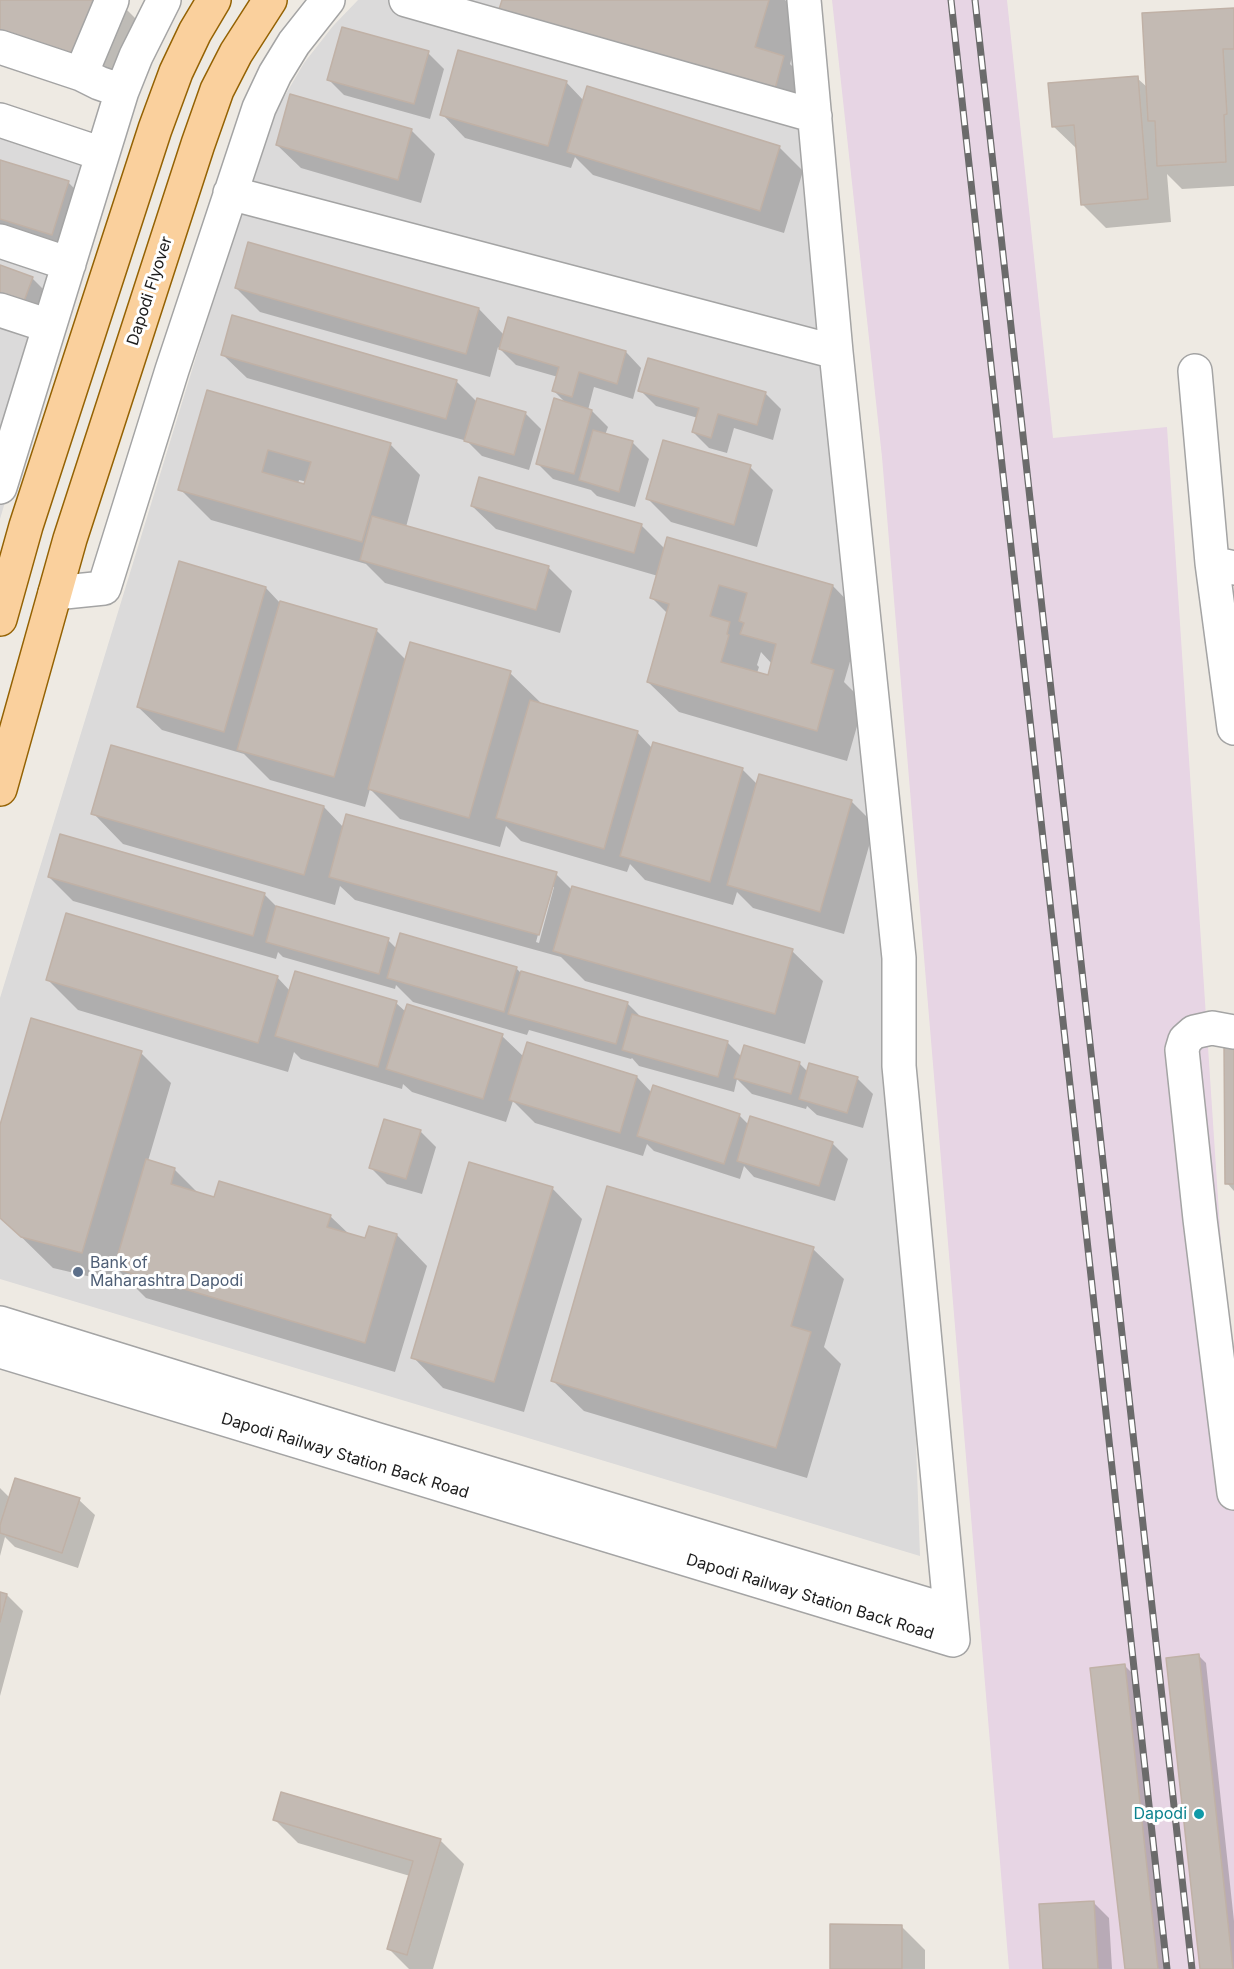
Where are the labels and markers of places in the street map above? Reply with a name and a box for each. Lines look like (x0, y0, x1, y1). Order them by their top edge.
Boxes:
place label: Bank of Maharashtra Dapodi (90, 1253, 243, 1291)
marker: Bank of Maharashtra Dapodi (71, 1265, 85, 1279)
place label: Dapodi (1133, 1804, 1187, 1824)
marker: Dapodi (1192, 1807, 1206, 1821)

